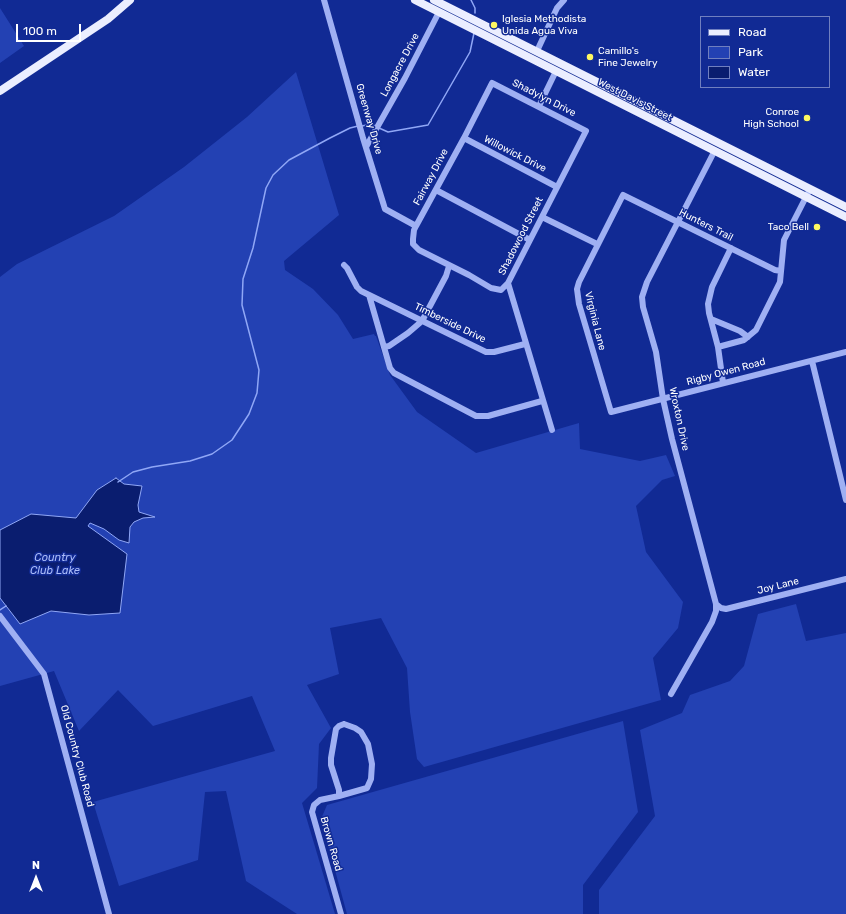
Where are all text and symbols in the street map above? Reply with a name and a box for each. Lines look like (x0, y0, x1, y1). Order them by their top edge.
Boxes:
place label: Iglesia Methodista Unida Agua Viva (502, 13, 586, 36)
scale bar (18, 16, 83, 42)
legend (700, 16, 830, 88)
marker: Iglesia Methodista Unida Agua Viva (489, 20, 499, 30)
text: 100 m (23, 24, 57, 38)
text: Road (738, 25, 766, 39)
street label: Longacre Drive (378, 31, 422, 99)
place label: Camillo's Fine Jewelry (598, 45, 657, 68)
text: Park (738, 45, 763, 59)
marker: Camillo's Fine Jewelry (585, 52, 595, 62)
text: Water (738, 65, 770, 79)
street label: West Davis Street (596, 76, 674, 124)
street label: Shadylyn Drive (510, 77, 578, 119)
street label: Greenway Drive (353, 82, 385, 156)
place label: Conroe High School (743, 106, 799, 130)
marker: Conroe High School (802, 113, 812, 123)
street label: Willowick Drive (482, 133, 548, 175)
street label: Fairway Drive (411, 147, 451, 207)
street label: Shadowood Street (496, 195, 546, 277)
street label: Hunters Trail (677, 206, 735, 244)
place label: Taco Bell (768, 221, 809, 233)
marker: Taco Bell (812, 222, 822, 232)
street label: Virginia Lane (582, 290, 608, 352)
street label: Timberside Drive (412, 301, 488, 345)
street label: Rigby Owen Road (685, 356, 767, 388)
street label: Wroxton Drive (666, 386, 692, 452)
water label: Country Club Lake (30, 551, 80, 577)
street label: Joy Lane (756, 575, 800, 597)
street label: Old Country Club Road (58, 704, 96, 808)
street label: Brown Road (317, 815, 345, 873)
north arrow (16, 858, 56, 898)
text: N (32, 859, 40, 872)

